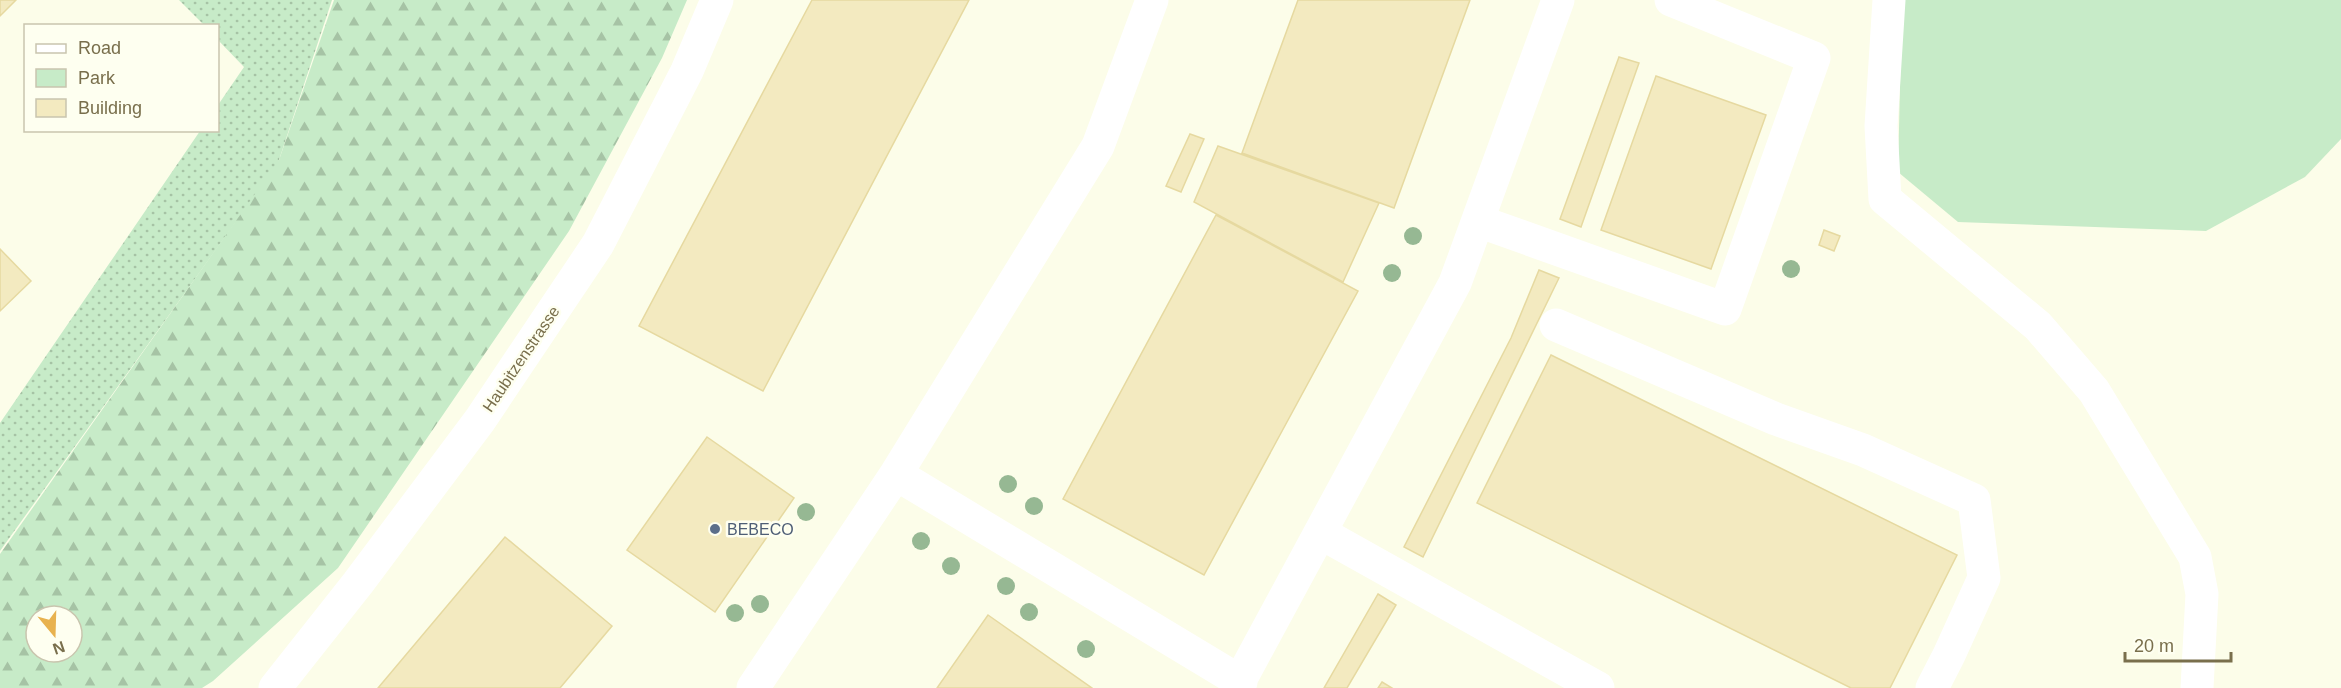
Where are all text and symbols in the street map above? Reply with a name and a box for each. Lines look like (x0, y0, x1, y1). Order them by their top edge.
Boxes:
legend (24, 24, 219, 132)
text: Road (78, 38, 121, 58)
text: Park (78, 68, 116, 88)
text: Building (78, 98, 142, 118)
street label: Haubitzenstrasse (479, 303, 563, 415)
place label: BEBECO (727, 521, 794, 538)
marker: BEBECO (708, 522, 722, 536)
north arrow (24, 604, 84, 664)
scale bar (2125, 625, 2232, 663)
text: 20 m (2134, 636, 2174, 656)
text: N (50, 638, 67, 658)

